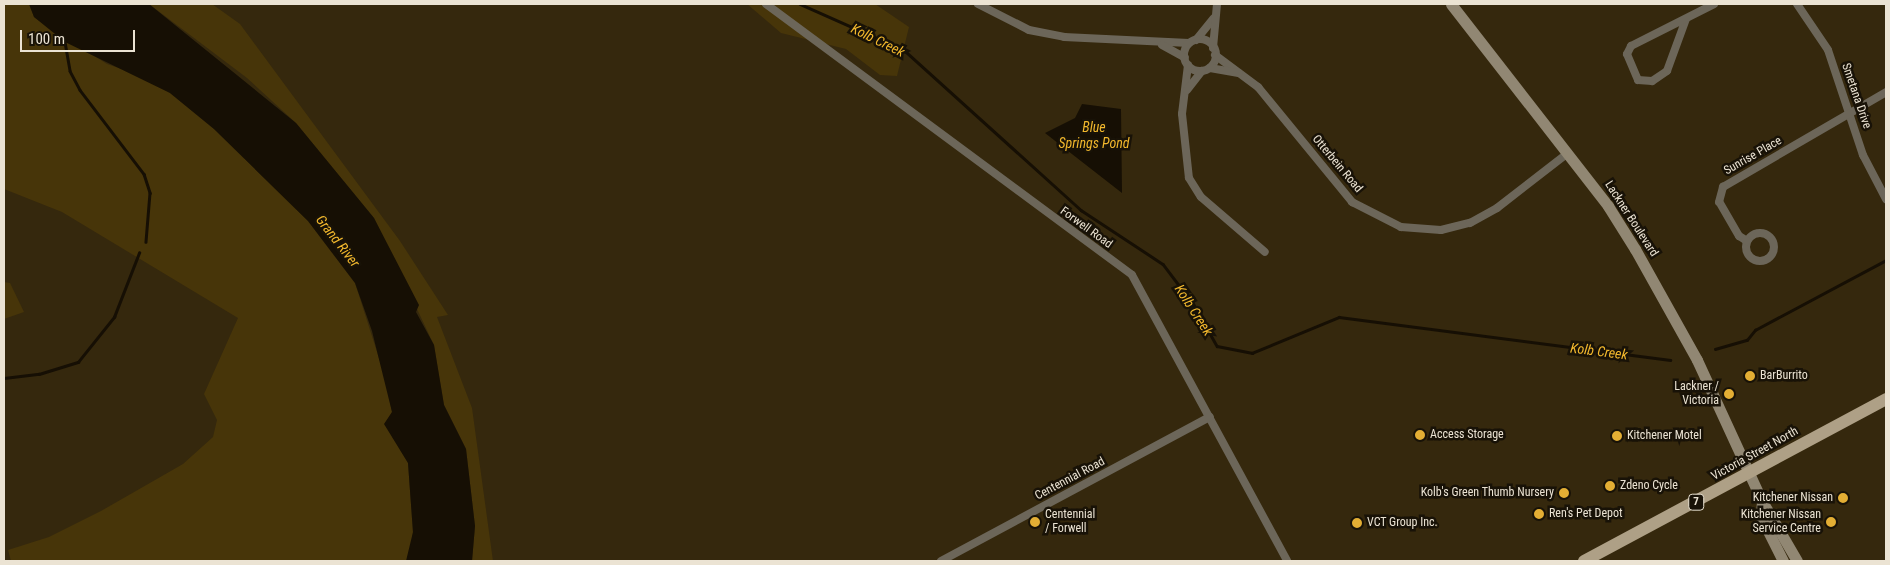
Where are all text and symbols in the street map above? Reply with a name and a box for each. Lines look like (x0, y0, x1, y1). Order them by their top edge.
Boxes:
scale bar (22, 20, 138, 52)
water label: Kolb Creek (848, 20, 908, 60)
text: 100 m (28, 30, 65, 48)
street label: Smetana Drive (1838, 61, 1874, 131)
water label: Blue Springs Pond (1058, 119, 1130, 152)
street label: Otterbein Road (1309, 132, 1365, 196)
street label: Sunrise Place (1722, 134, 1784, 178)
street label: Lackner Boulevard (1601, 179, 1661, 259)
street label: Forwell Road (1057, 204, 1115, 252)
water label: Grand River (312, 212, 364, 270)
water label: Kolb Creek (1171, 281, 1217, 339)
water label: Kolb Creek (1569, 339, 1629, 363)
place label: BarBurrito (1760, 369, 1808, 383)
marker: BarBurrito (1744, 370, 1756, 382)
place label: Lackner / Victoria (1674, 380, 1719, 408)
marker: Lackner / Victoria (1723, 388, 1735, 400)
street label: Victoria Street North (1709, 424, 1801, 484)
place label: Access Storage (1430, 428, 1504, 442)
marker: Access Storage (1414, 429, 1426, 441)
place label: Kitchener Motel (1627, 429, 1702, 443)
marker: Kitchener Motel (1611, 430, 1623, 442)
street label: Centennial Road (1033, 455, 1107, 503)
place label: Zdeno Cycle (1620, 479, 1678, 493)
marker: Zdeno Cycle (1604, 480, 1616, 492)
place label: Kolb's Green Thumb Nursery (1420, 486, 1554, 500)
marker: Kolb's Green Thumb Nursery (1558, 487, 1570, 499)
place label: Kitchener Nissan (1753, 491, 1833, 505)
marker: Kitchener Nissan (1837, 492, 1849, 504)
road number: 7 (1687, 494, 1705, 511)
place label: Ren's Pet Depot (1549, 507, 1623, 521)
place label: Centennial / Forwell (1045, 508, 1095, 536)
marker: Ren's Pet Depot (1533, 508, 1545, 520)
place label: Kitchener Nissan Service Centre (1741, 508, 1821, 536)
marker: Centennial / Forwell (1029, 516, 1041, 528)
place label: VCT Group Inc. (1367, 516, 1438, 530)
marker: Kitchener Nissan Service Centre (1825, 516, 1837, 528)
marker: VCT Group Inc. (1351, 517, 1363, 529)

